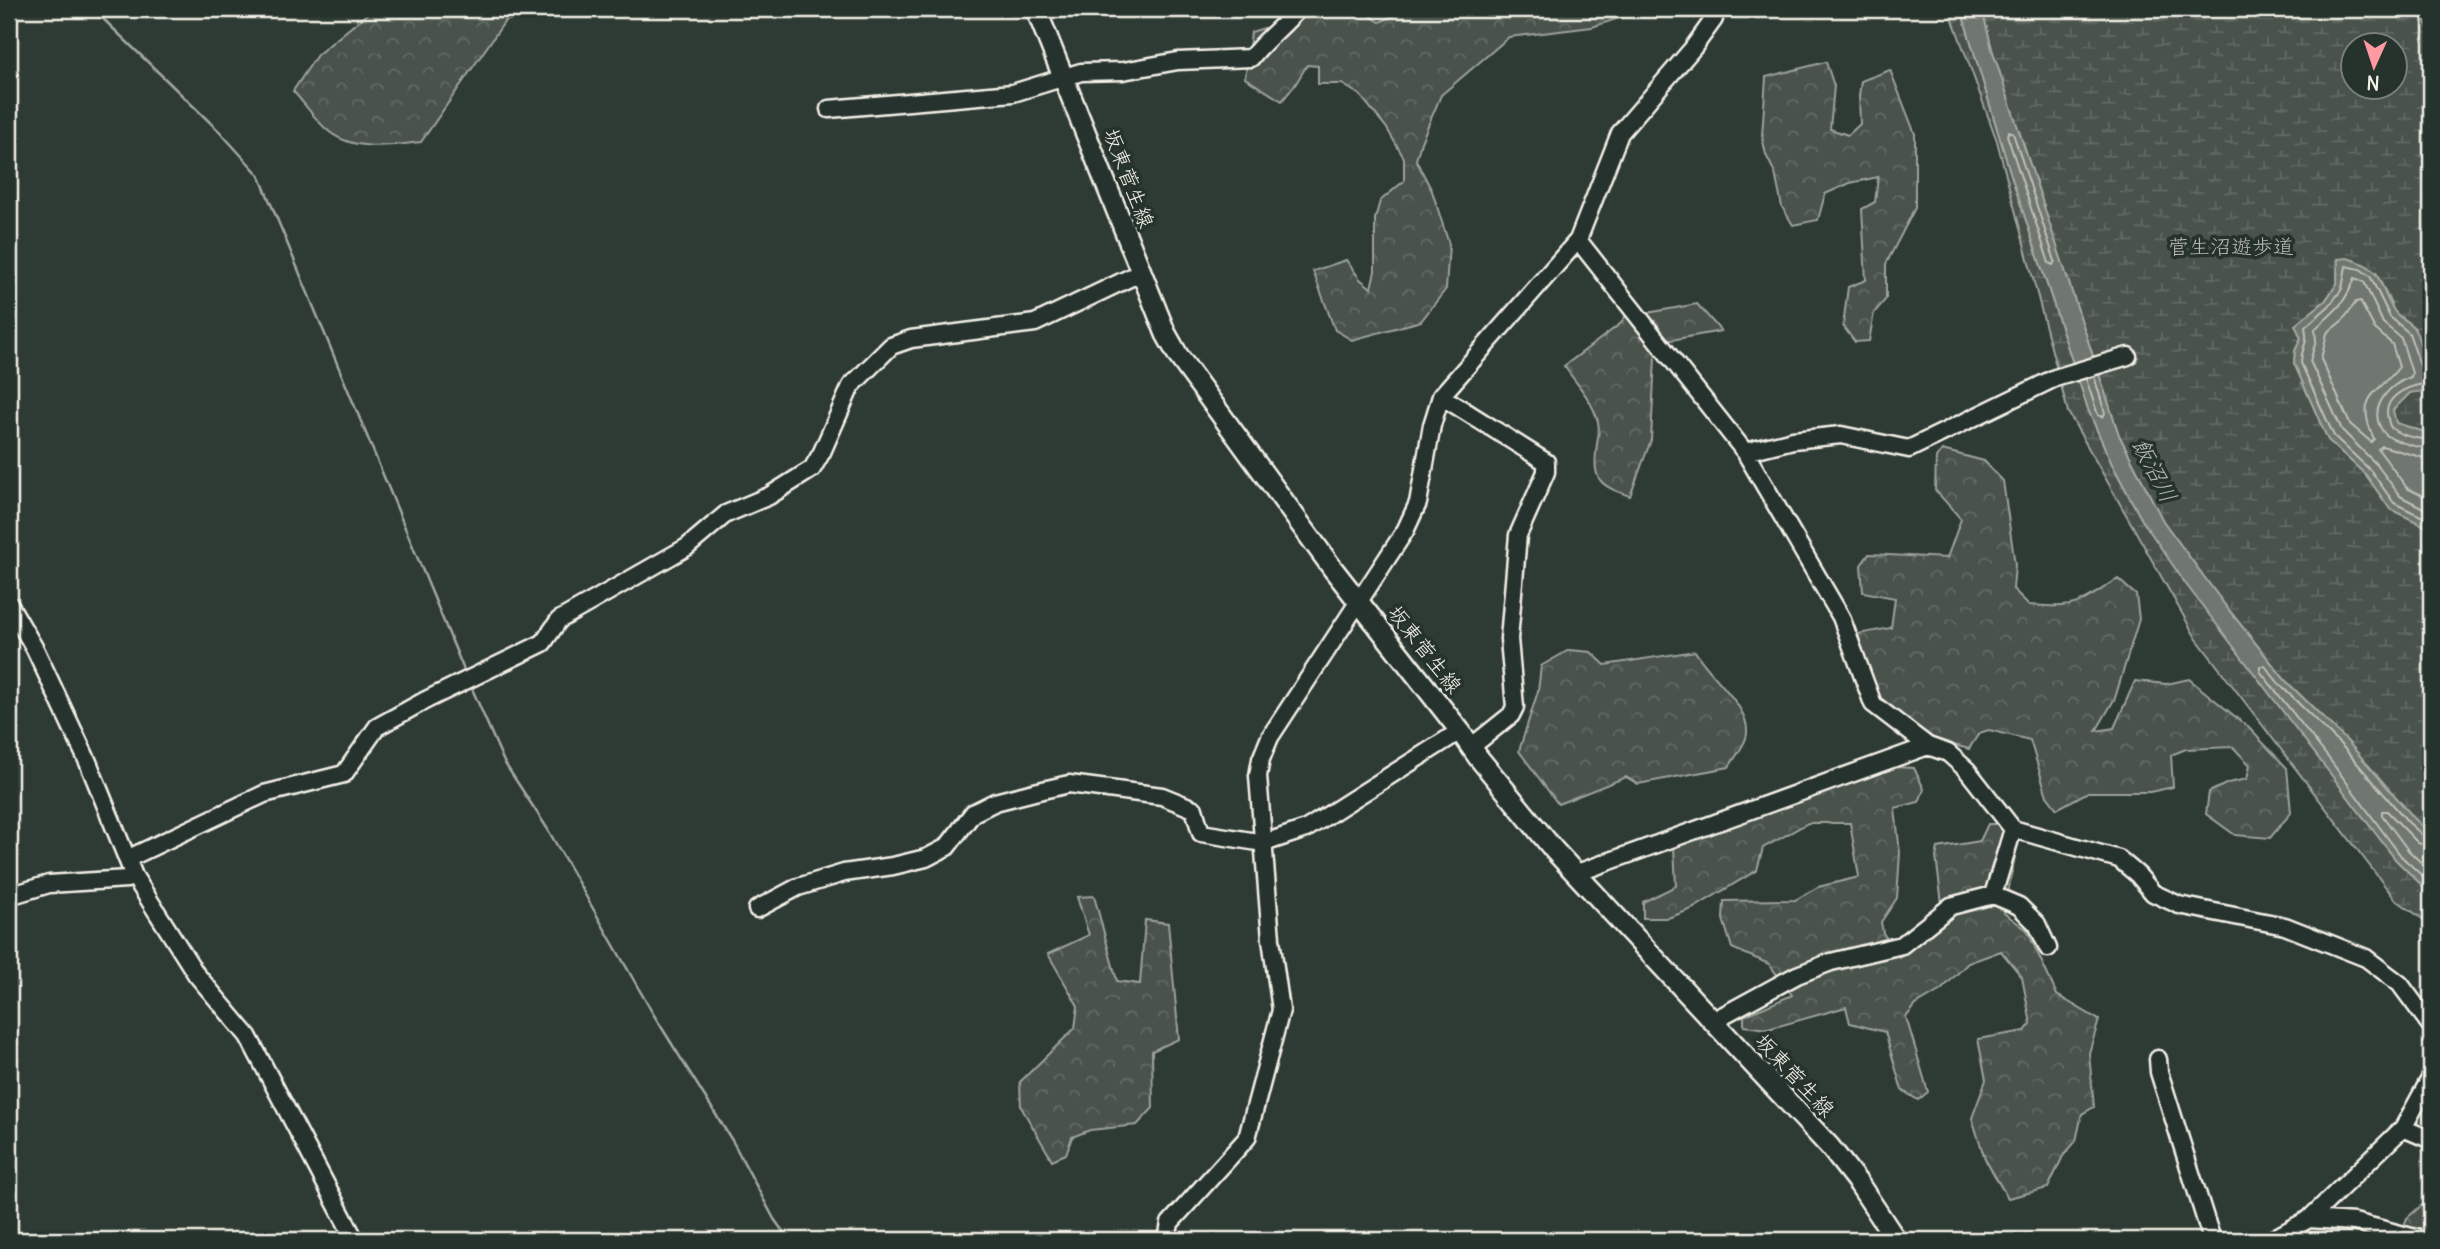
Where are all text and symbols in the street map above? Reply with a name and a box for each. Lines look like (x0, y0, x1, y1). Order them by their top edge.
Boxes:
north arrow (2338, 32, 2408, 102)
text: N (2366, 71, 2380, 95)
street label: 坂東菅生線 (1098, 124, 1160, 232)
park label: 菅生沼遊歩道 (2168, 233, 2294, 260)
water label: 飯沼川 (2126, 433, 2184, 507)
street label: 坂東菅生線 (1382, 599, 1468, 699)
street label: 坂東菅生線 (1749, 1027, 1841, 1123)

